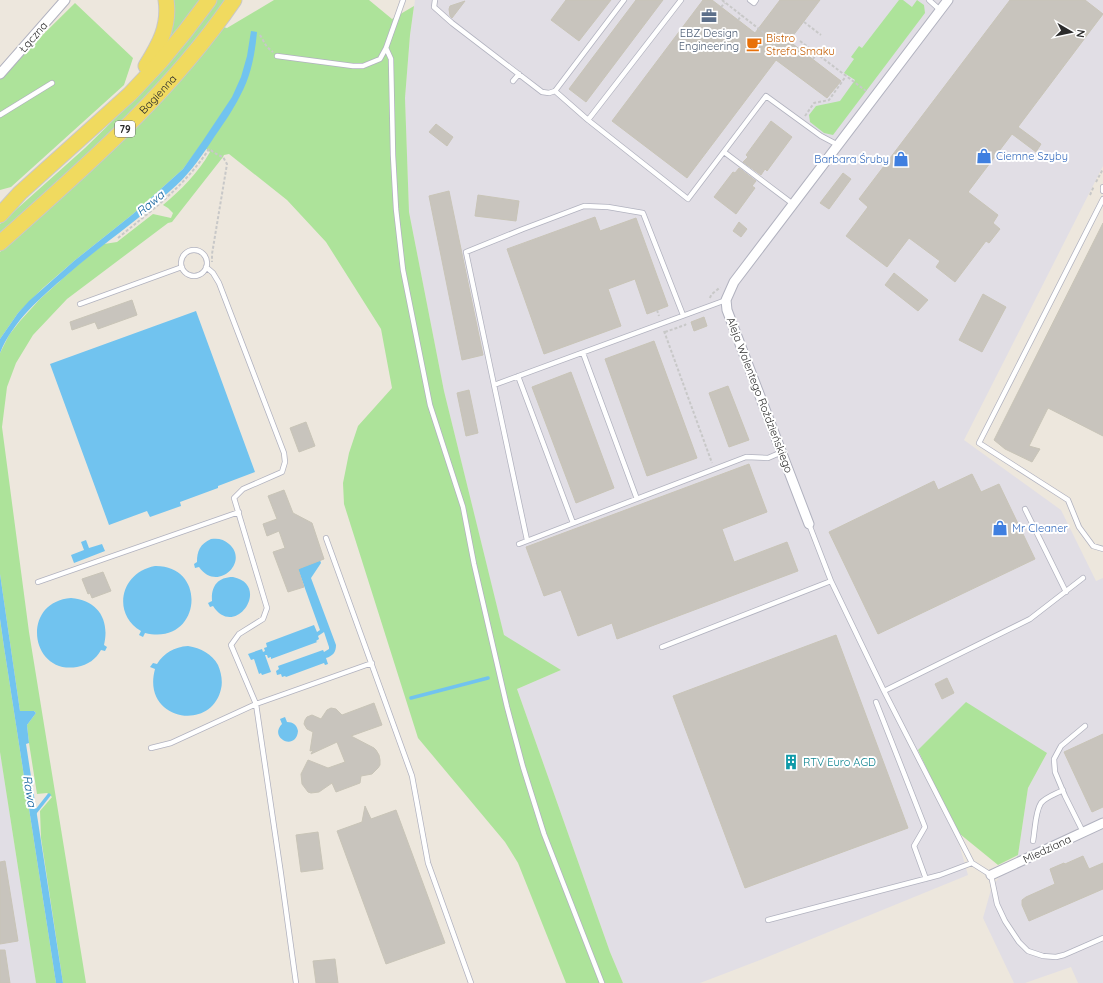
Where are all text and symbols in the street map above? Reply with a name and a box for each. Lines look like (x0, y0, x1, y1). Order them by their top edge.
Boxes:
office icon: EBZ Design Engineering (700, 7, 718, 25)
north arrow (1051, 12, 1091, 52)
street label: Łączna (16, 18, 50, 56)
place label: EBZ Design Engineering (679, 26, 739, 53)
text: N (1073, 28, 1088, 39)
place label: Bistro Strefa Smaku (766, 31, 835, 58)
cafe icon: Bistro Strefa Smaku (745, 35, 763, 53)
street label: Bagienna (136, 72, 179, 117)
road number: 79 (115, 121, 135, 137)
shop icon: Ciemne Szyby (975, 147, 993, 165)
place label: Ciemne Szyby (996, 149, 1068, 163)
shop icon: Barbara Śruby (892, 150, 910, 168)
place label: Barbara Śruby (814, 152, 889, 166)
water label: Rawa (133, 187, 167, 219)
street label: Aleja Walentego Roździeńskiego (724, 315, 796, 475)
shop icon: Mr Cleaner (991, 519, 1009, 537)
place label: Mr Cleaner (1012, 521, 1068, 535)
building icon: RTV Euro AGD (782, 753, 800, 771)
place label: RTV Euro AGD (803, 755, 876, 769)
water label: Rawa (20, 774, 40, 809)
street label: Miedziana (1021, 832, 1073, 866)

